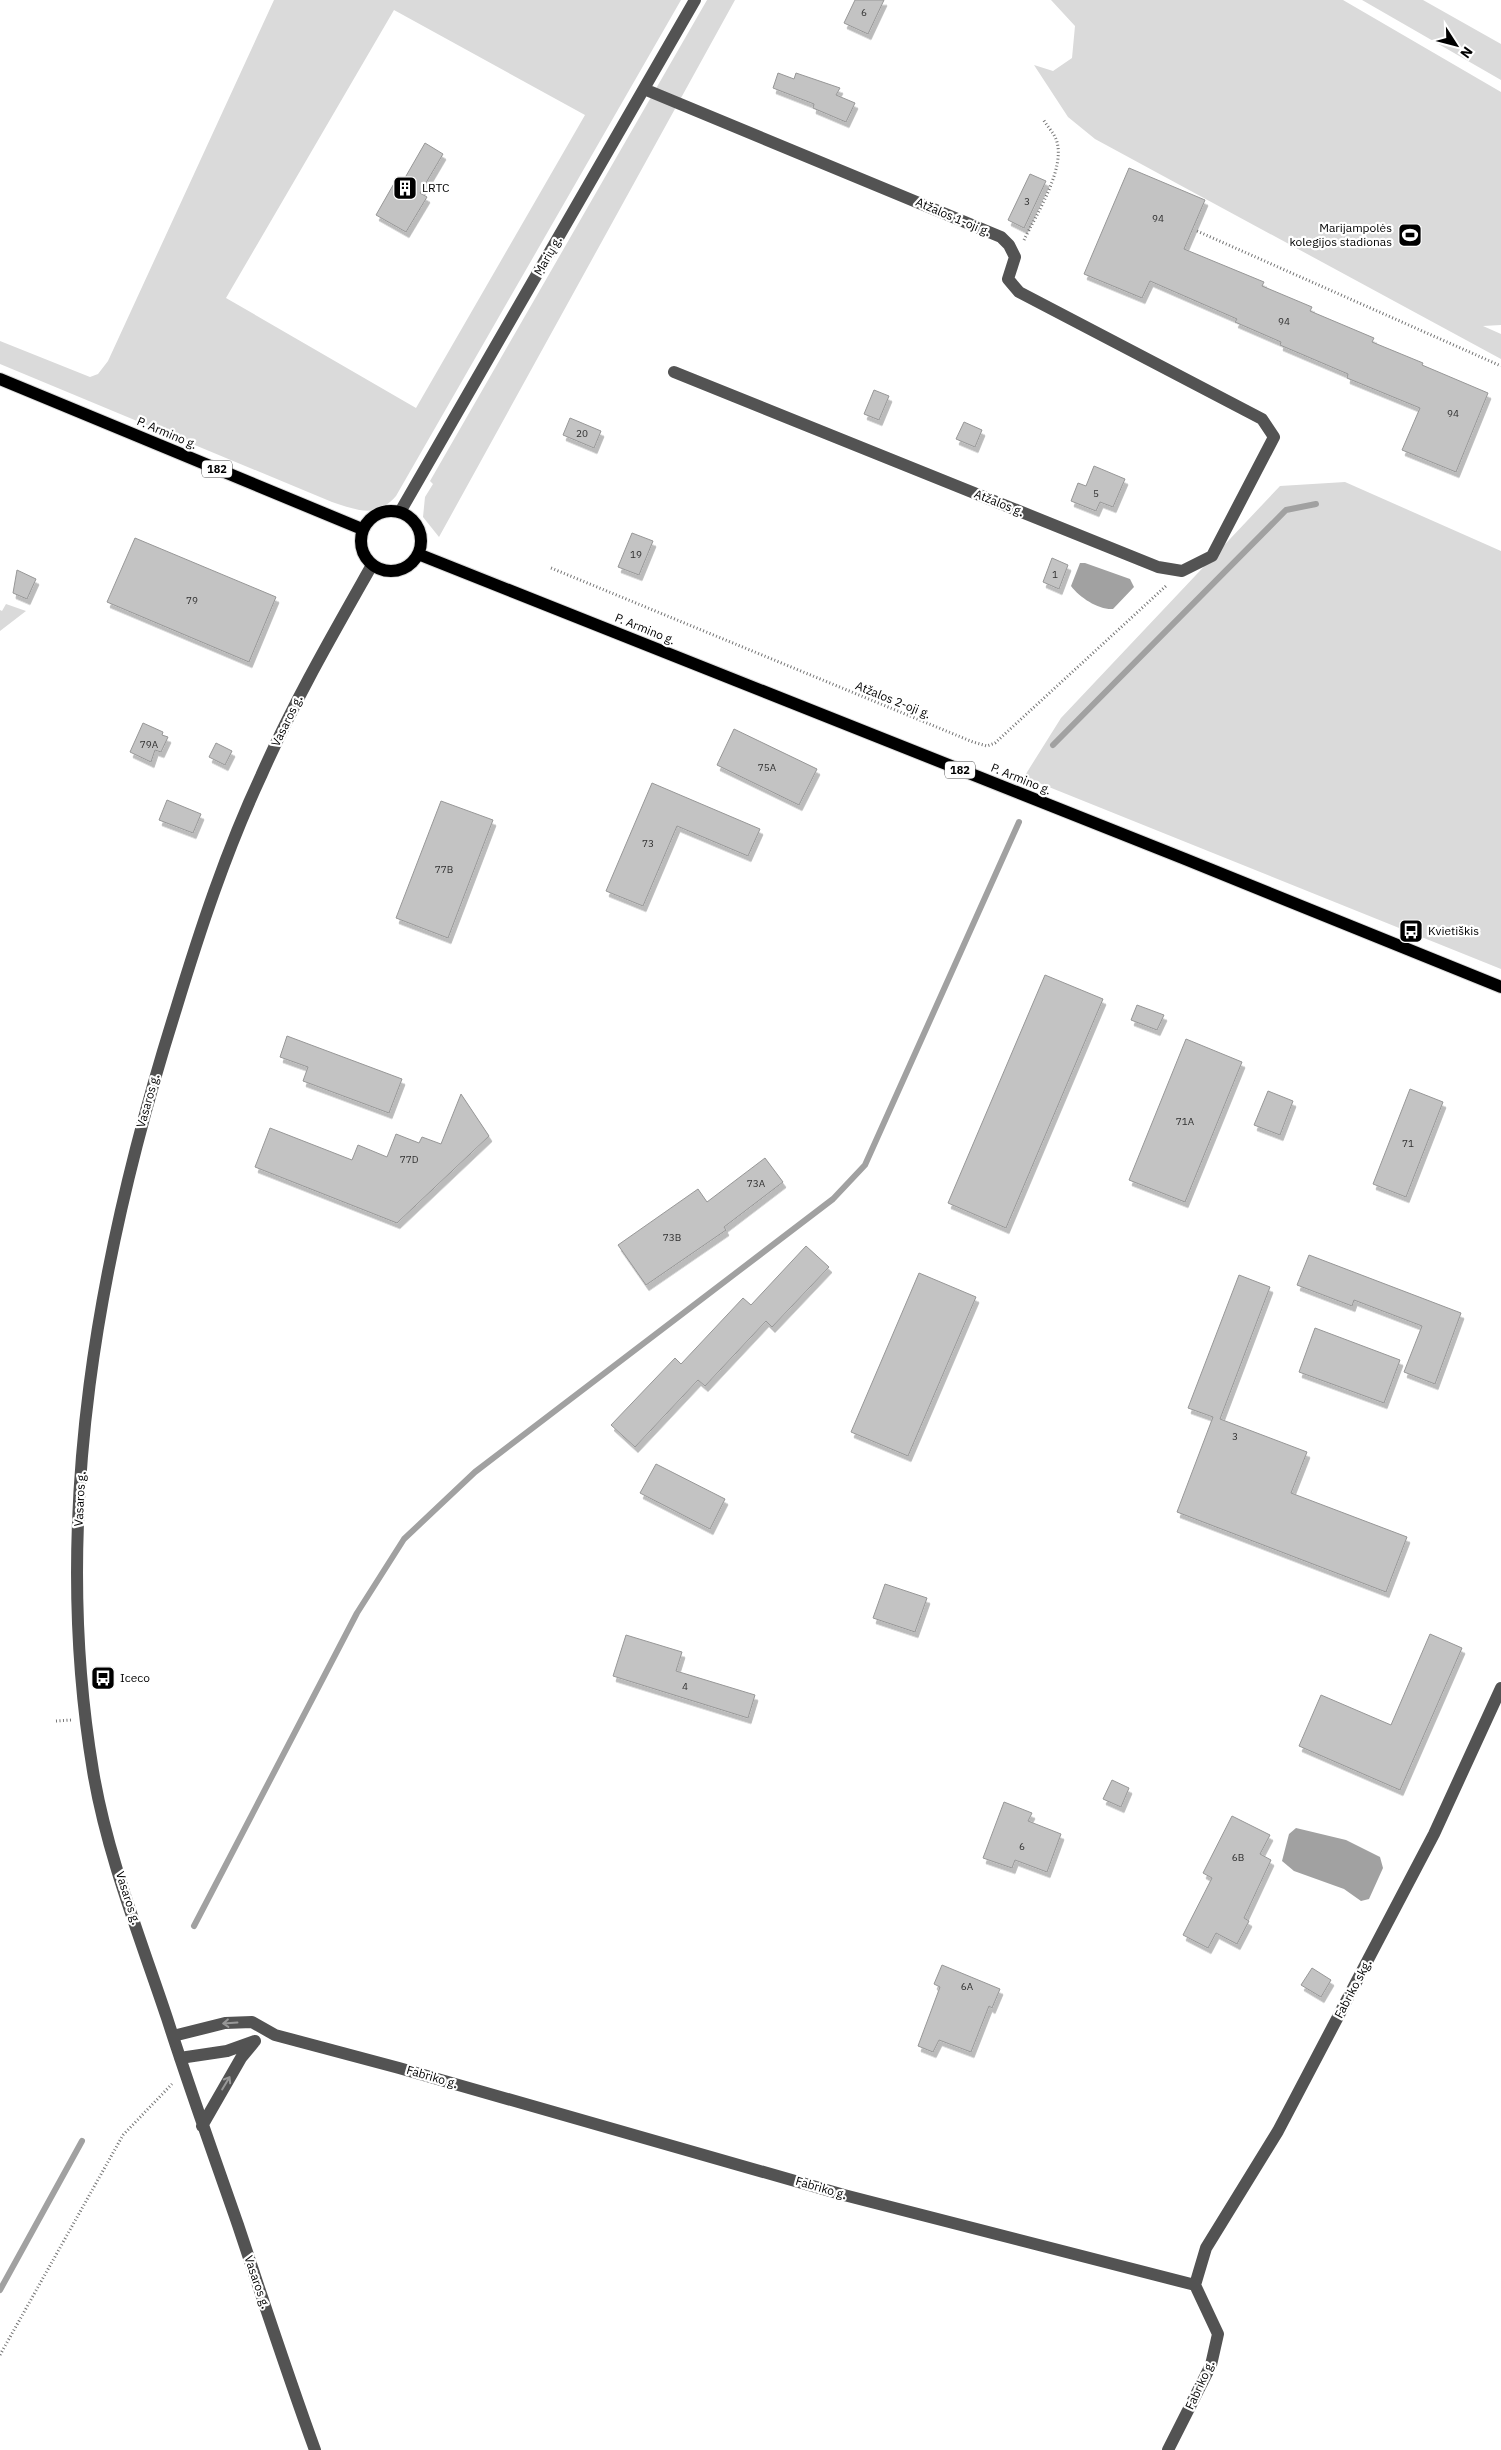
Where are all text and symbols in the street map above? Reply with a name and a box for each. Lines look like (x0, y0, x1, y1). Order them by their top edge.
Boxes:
house number: 6 (861, 6, 867, 19)
north arrow (1431, 20, 1481, 70)
text: N (1456, 43, 1477, 62)
building icon: LRTC (392, 175, 418, 201)
place label: LRTC (422, 180, 450, 195)
street label: Atžalos 1-oji g. (913, 194, 993, 239)
house number: 3 (1024, 195, 1030, 208)
house number: 94 (1152, 212, 1164, 225)
place label: Marijampolės kolegijos stadionas (1289, 220, 1392, 249)
sports icon: Marijampolės kolegijos stadionas (1397, 222, 1423, 248)
street label: Marių g. (530, 233, 565, 278)
house number: 94 (1278, 315, 1290, 328)
house number: 94 (1447, 407, 1459, 420)
street label: P. Armino g. (135, 413, 200, 452)
house number: 20 (576, 427, 588, 440)
road number: 182 (202, 460, 232, 478)
street label: Atžalos g. (972, 486, 1026, 519)
house number: 5 (1093, 487, 1099, 500)
house number: 19 (630, 548, 642, 561)
house number: 1 (1052, 568, 1058, 581)
house number: 79 (186, 594, 198, 607)
street label: P. Armino g. (613, 610, 678, 647)
street label: Atžalos 2-oji g. (853, 678, 933, 721)
street label: Vasaros g. (268, 693, 305, 749)
house number: 79A (140, 738, 159, 751)
street label: P. Armino g. (989, 760, 1054, 797)
house number: 75A (758, 761, 777, 774)
road number: 182 (945, 762, 975, 778)
house number: 73 (642, 837, 654, 850)
house number: 77B (435, 863, 453, 876)
bus stop icon: Kvietiškis (1398, 918, 1424, 944)
place label: Kvietiškis (1428, 923, 1479, 938)
street label: Vasaros g. (133, 1072, 162, 1129)
house number: 71A (1176, 1115, 1195, 1128)
house number: 71 (1402, 1137, 1414, 1150)
house number: 77D (400, 1153, 419, 1166)
house number: 73A (747, 1177, 766, 1190)
house number: 73B (663, 1231, 681, 1244)
house number: 3 (1232, 1430, 1238, 1443)
street label: Vasaros g. (71, 1471, 88, 1527)
bus stop icon: Iceco (90, 1665, 116, 1691)
place label: Iceco (120, 1670, 150, 1685)
house number: 4 (682, 1680, 688, 1693)
house number: 6 (1019, 1840, 1025, 1853)
house number: 6B (1232, 1851, 1244, 1864)
street label: Vasaros g. (113, 1869, 144, 1926)
street label: Fabriko skg. (1331, 1957, 1374, 2021)
house number: 6A (961, 1980, 974, 1993)
one-way arrow (222, 2019, 238, 2028)
street label: Fabriko g. (405, 2062, 459, 2091)
one-way arrow (221, 2077, 231, 2091)
street label: Fabriko g. (794, 2173, 848, 2202)
street label: Vasaros g. (241, 2253, 274, 2310)
street label: Fabriko g. (1182, 2358, 1217, 2412)

